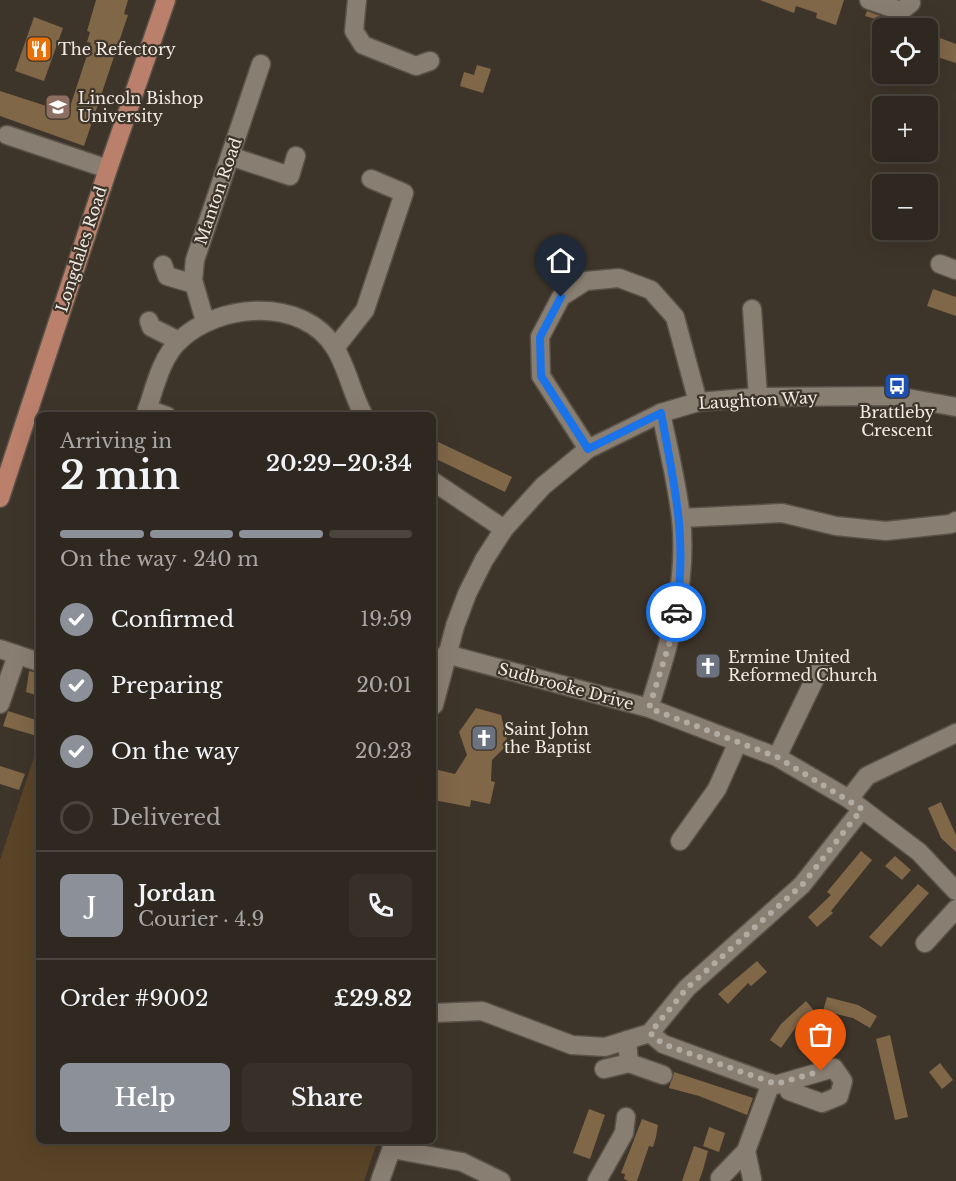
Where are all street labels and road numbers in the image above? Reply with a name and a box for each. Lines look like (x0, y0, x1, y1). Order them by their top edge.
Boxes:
street label: Manton Road (190, 135, 246, 247)
street label: Longdales Road (51, 183, 111, 314)
street label: Laughton Way (698, 387, 819, 413)
street label: Sudbrooke Drive (496, 658, 636, 714)

